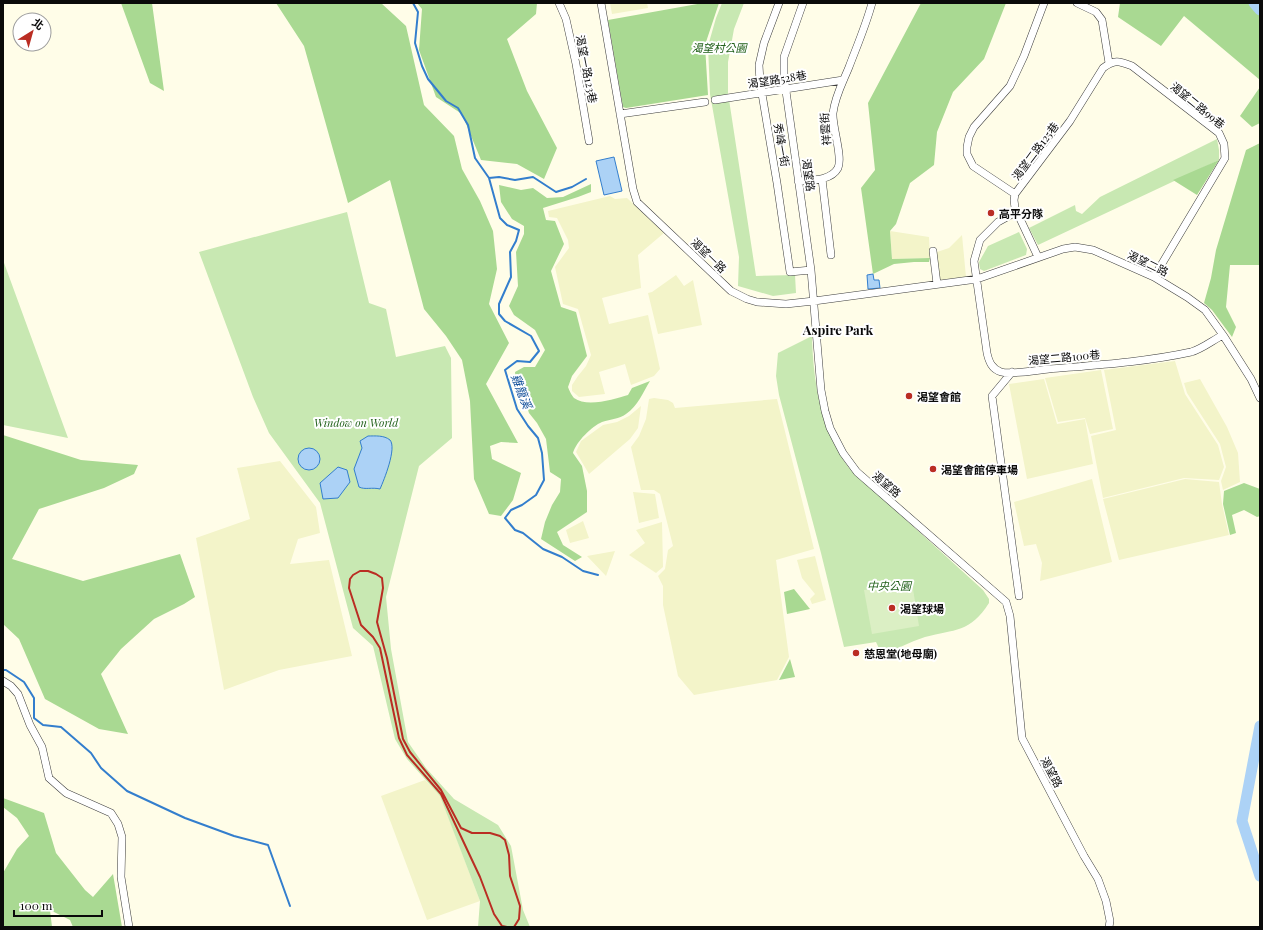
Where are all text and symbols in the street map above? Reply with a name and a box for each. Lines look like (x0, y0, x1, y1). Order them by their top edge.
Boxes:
north arrow (12, 12, 52, 52)
text: 北 (29, 14, 47, 33)
street label: 渴望一路123巷 (573, 34, 601, 104)
park label: 渴望村公園 (692, 40, 748, 55)
street label: 渴望路528巷 (746, 67, 808, 91)
street label: 渴望二路99巷 (1168, 78, 1228, 132)
street label: 祥雲街 (816, 112, 834, 146)
street label: 渴望二路125巷 (1008, 119, 1062, 183)
street label: 秀峰一街 (771, 122, 793, 168)
street label: 渴望路 (799, 158, 819, 192)
place label: 高平分隊 (999, 206, 1043, 221)
marker: 高平分隊 (986, 208, 996, 218)
street label: 渴望一路 (688, 234, 730, 276)
street label: 渴望二路 (1125, 247, 1171, 279)
district label: Aspire Park (802, 321, 874, 338)
street label: 渴望二路100巷 (1027, 346, 1101, 368)
water label: 雞籠溪 (508, 371, 537, 413)
place label: 渴望會館 (917, 389, 961, 404)
marker: 渴望會館 (904, 391, 914, 401)
park label: Window on World (314, 415, 399, 430)
place label: 渴望會館停車場 (941, 462, 1018, 477)
marker: 渴望會館停車場 (928, 464, 938, 474)
street label: 渴望路 (870, 468, 904, 500)
park label: 中央公園 (867, 578, 913, 593)
place label: 渴望球場 (900, 601, 944, 616)
marker: 渴望球場 (887, 603, 897, 613)
place label: 慈恩堂(地母廟) (864, 646, 937, 661)
marker: 慈恩堂(地母廟) (851, 648, 861, 658)
street label: 渴望路 (1038, 754, 1066, 790)
scale bar (14, 892, 102, 918)
text: 100 m (20, 897, 53, 913)

